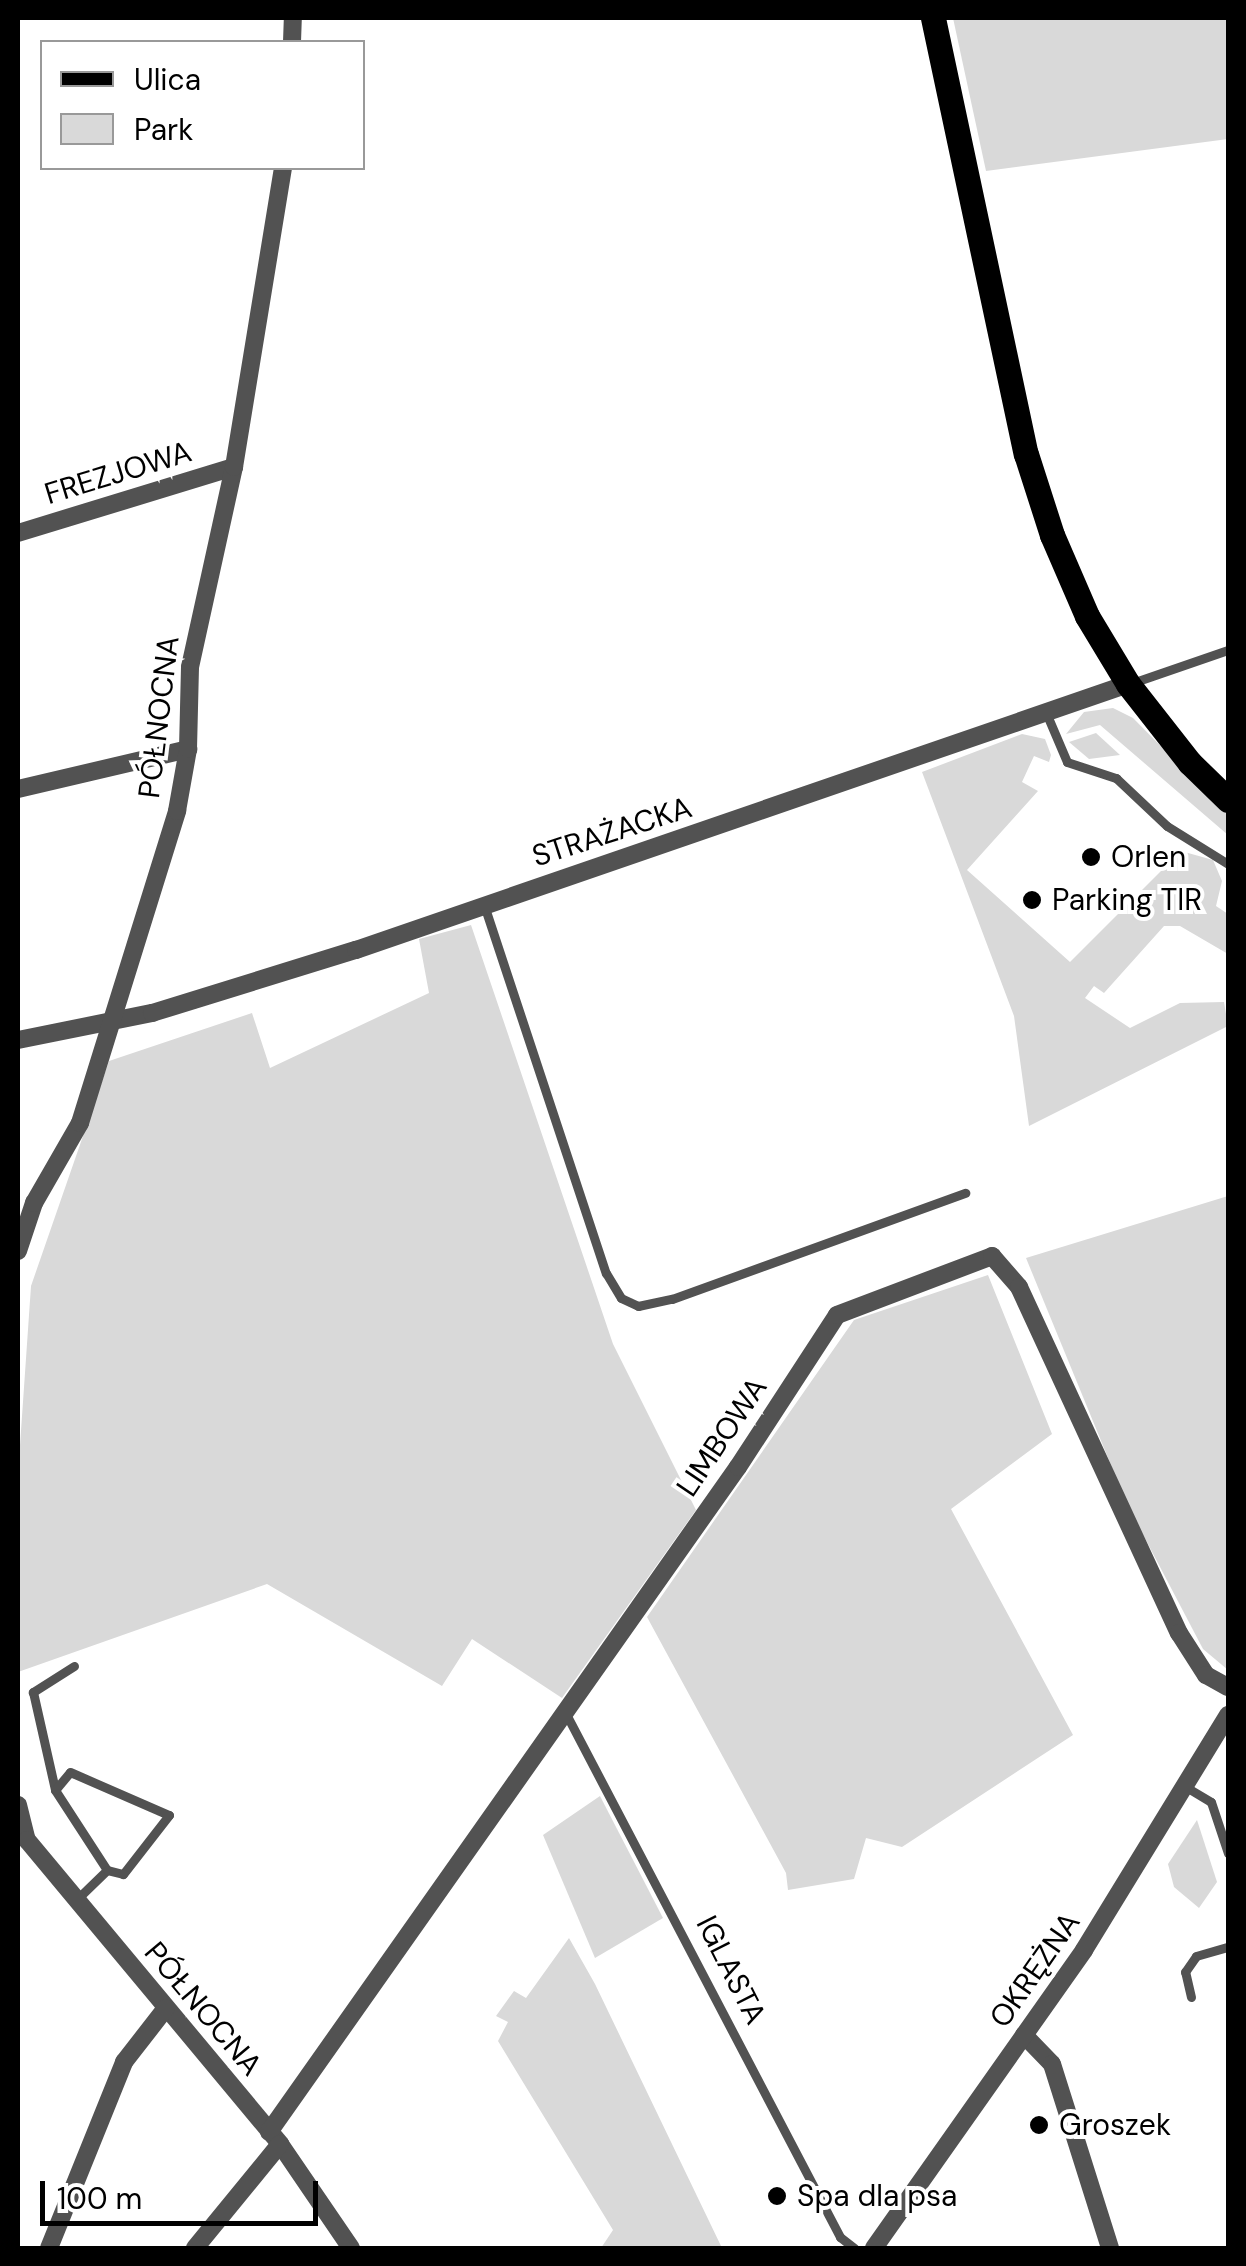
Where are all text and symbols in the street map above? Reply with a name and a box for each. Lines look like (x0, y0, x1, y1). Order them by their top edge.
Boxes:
legend (40, 40, 365, 170)
text: Ulica (134, 60, 201, 99)
text: Park (134, 110, 193, 149)
street label: FREZJOWA (40, 434, 196, 512)
street label: PÓŁNOCNA (131, 634, 187, 800)
street label: STRAŻACKA (528, 789, 696, 875)
place label: Orlen (1111, 839, 1186, 875)
marker: Orlen (1080, 846, 1102, 868)
place label: Parking TIR (1052, 882, 1202, 918)
marker: Parking TIR (1021, 889, 1043, 911)
street label: LIMBOWA (669, 1371, 775, 1503)
street label: OKRĘŻNA (982, 1905, 1088, 2035)
street label: IGLASTA (688, 1910, 774, 2030)
street label: PÓŁNOCNA (137, 1935, 269, 2083)
place label: Groszek (1059, 2107, 1171, 2143)
marker: Groszek (1028, 2114, 1050, 2136)
scale bar (45, 2161, 322, 2223)
place label: Spa dla psa (797, 2178, 957, 2214)
text: 100 m (57, 2179, 142, 2218)
marker: Spa dla psa (766, 2185, 788, 2207)

